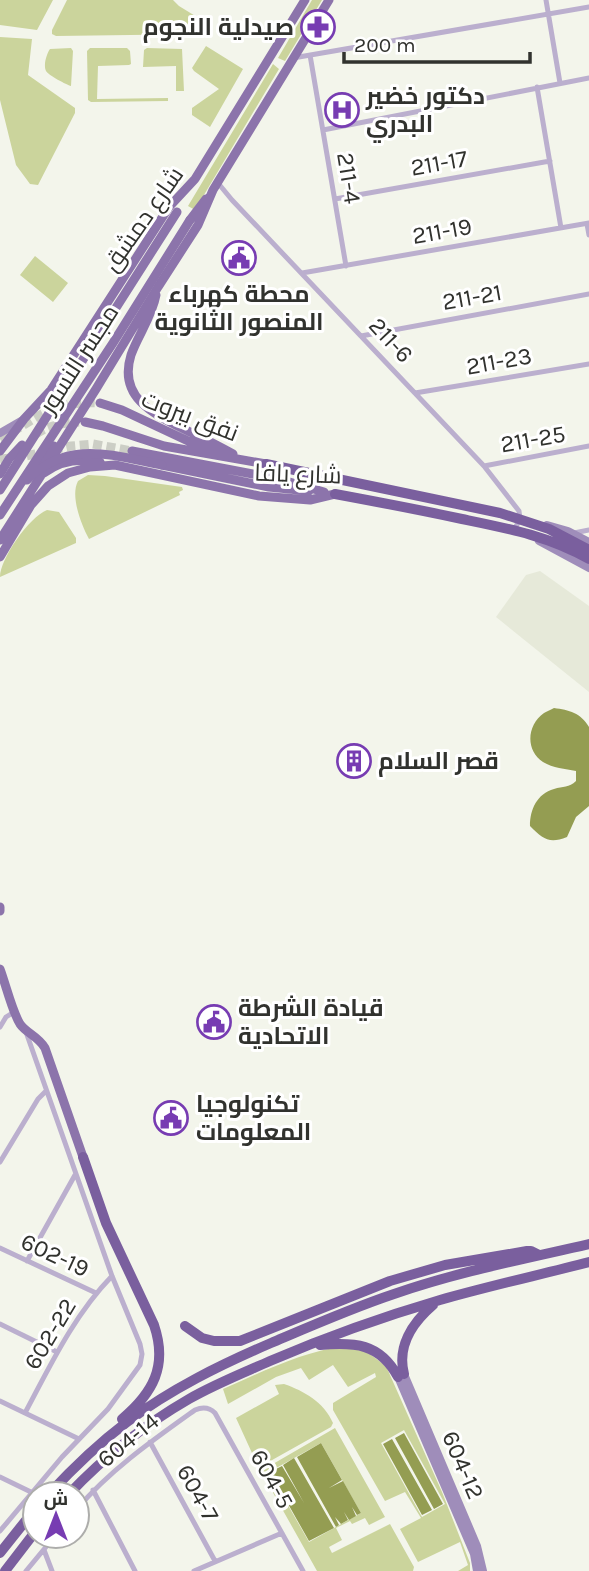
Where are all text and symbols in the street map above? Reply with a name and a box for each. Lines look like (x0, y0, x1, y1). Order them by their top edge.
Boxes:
pharmacy icon: صيدلية النجوم (299, 8, 337, 46)
place label: صيدلية النجوم (143, 13, 294, 43)
scale bar (344, 21, 530, 65)
text: 200 m (354, 33, 416, 57)
place label: دكتور خضير البدري (365, 82, 485, 143)
hospital icon: دكتور خضير البدري (323, 91, 361, 129)
street label: 211-17 (408, 144, 470, 182)
street label: 211-4 (331, 150, 367, 206)
street label: شارع دمشق (97, 161, 191, 278)
street label: 211-19 (410, 212, 474, 250)
public building icon: محطة كهرباء المنصور الثانوية (220, 239, 258, 277)
street label: 211-21 (440, 278, 504, 316)
place label: محطة كهرباء المنصور الثانوية (154, 280, 324, 336)
street label: مجسر النسور (32, 299, 124, 420)
street label: 211-6 (363, 311, 419, 369)
street label: 211-23 (464, 341, 534, 381)
street label: نفق بيروت (137, 385, 242, 448)
street label: 211-25 (498, 420, 568, 458)
street label: شارع يافا (254, 458, 342, 492)
building icon: قصر السلام (335, 742, 373, 780)
place label: قصر السلام (378, 747, 499, 777)
place label: قيادة الشرطة الاتحادية (238, 994, 384, 1050)
public building icon: قيادة الشرطة الاتحادية (195, 1003, 233, 1041)
place label: تكنولوجيا المعلومات (196, 1090, 311, 1146)
public building icon: تكنولوجيا المعلومات (152, 1099, 190, 1137)
street label: 602-19 (16, 1227, 94, 1283)
street label: 602-22 (18, 1293, 82, 1375)
street label: 604-14 (92, 1407, 164, 1473)
street label: 604-12 (436, 1427, 490, 1503)
street label: 604-5 (244, 1445, 300, 1513)
street label: 604-7 (171, 1460, 225, 1526)
north arrow (21, 1480, 91, 1550)
text: ش (44, 1488, 68, 1510)

